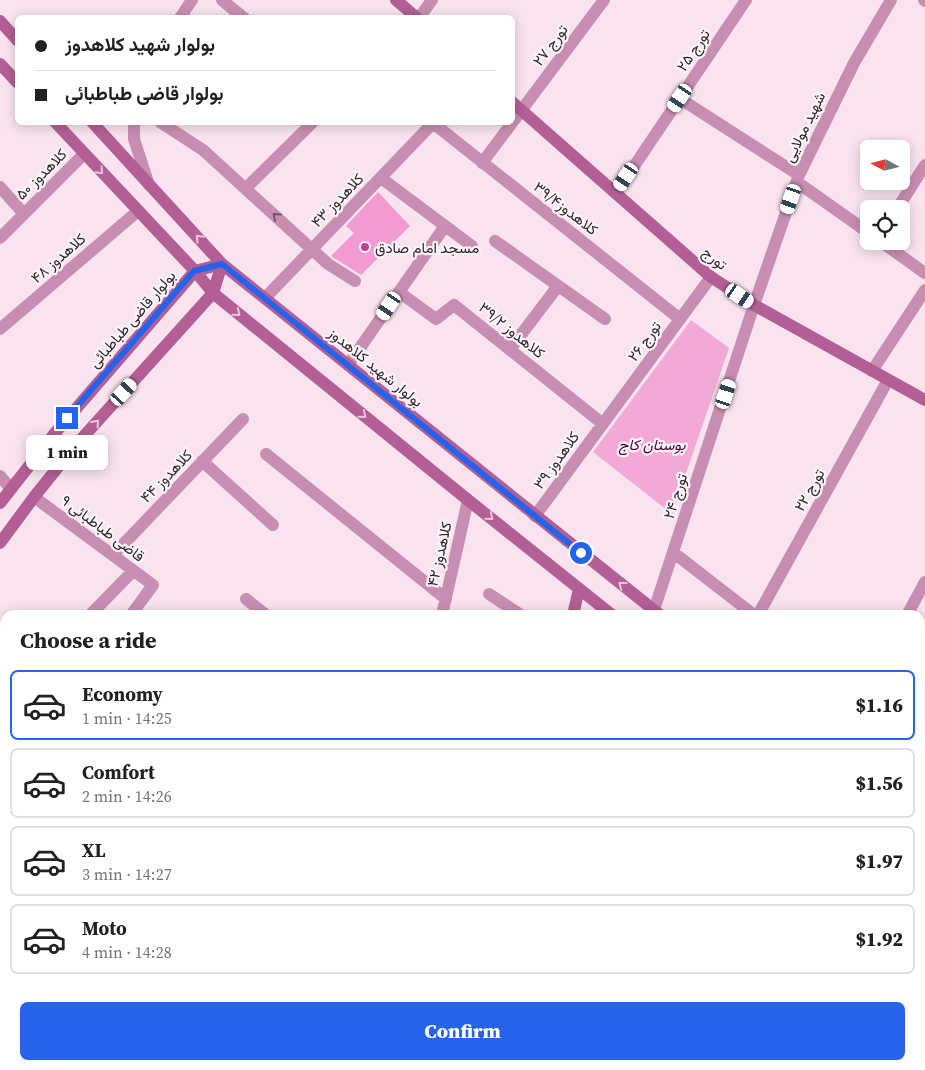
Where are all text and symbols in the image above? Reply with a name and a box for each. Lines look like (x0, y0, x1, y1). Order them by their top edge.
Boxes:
street label: تورج ۲۷ (528, 20, 573, 71)
street label: تورج ۲۵ (671, 24, 716, 76)
text: بولوار شهید کلاهدوز (65, 31, 215, 57)
text: بولوار قاضی طباطبائی (65, 80, 224, 106)
car (665, 81, 694, 115)
street label: شهید مولایی (778, 88, 830, 166)
north arrow (860, 140, 910, 190)
map controls (860, 140, 910, 250)
street label: کلاهدوز ۵۰ (11, 144, 71, 204)
car (611, 160, 640, 194)
one-way arrow (94, 165, 103, 174)
street label: کلاهدوز ۴۳ (306, 168, 368, 232)
street label: کلاهدوز۳۹/۴ (529, 176, 603, 240)
car (779, 182, 802, 216)
button: locate (860, 200, 910, 250)
one-way arrow (273, 213, 282, 222)
street label: کلاهدوز ۴۸ (26, 228, 90, 288)
one-way arrow (196, 235, 205, 244)
place label: مسجد امام صادق (375, 237, 479, 258)
marker: مسجد امام صادق (359, 241, 371, 253)
street label: تورج (697, 242, 732, 276)
street label: بولوار قاضی طباطبائی (84, 266, 180, 372)
car (723, 281, 756, 311)
car (374, 289, 403, 323)
street label: کلاهدوز ۳۹/۲ (475, 297, 550, 363)
one-way arrow (231, 307, 240, 315)
street label: تورج ۲۶ (622, 316, 667, 366)
street label: بولوار شهید کلاهدوز (323, 322, 428, 412)
car (108, 376, 139, 408)
car (714, 377, 737, 411)
route end (56, 407, 78, 429)
one-way arrow (358, 410, 367, 419)
one-way arrow (90, 420, 99, 429)
street label: کلاهدوز ۳۹ (528, 427, 584, 493)
park label: بوستان کاج (619, 434, 686, 456)
callout: 1 min (26, 436, 108, 470)
text: 1 min (46, 441, 88, 463)
street label: کلاهدوز ۴۴ (135, 445, 197, 507)
street label: تورج ۲۲ (789, 465, 830, 516)
street label: تورج ۲۴ (658, 470, 693, 522)
street label: قاضی طباطبائی ۹ (57, 490, 149, 566)
one-way arrow (484, 512, 493, 521)
street label: کلاهدوز ۴۲ (421, 519, 457, 588)
route start (570, 542, 592, 564)
one-way arrow (618, 582, 628, 591)
text: Choose a ride (20, 625, 157, 655)
text: Economy (82, 681, 163, 707)
icon: car (22, 683, 67, 728)
text: $1.16 (855, 692, 903, 718)
text: 1 min · 14:25 (82, 707, 172, 729)
text: Comfort (82, 759, 155, 785)
icon: car (22, 761, 67, 806)
text: $1.56 (855, 770, 903, 796)
text: 2 min · 14:26 (82, 785, 172, 807)
text: XL (82, 837, 105, 863)
icon: car (22, 839, 67, 884)
text: $1.97 (855, 848, 903, 874)
text: 3 min · 14:27 (82, 863, 172, 885)
text: Moto (82, 915, 127, 941)
icon: car (22, 917, 67, 962)
text: $1.92 (855, 926, 903, 952)
text: 4 min · 14:28 (82, 941, 172, 963)
button: Confirm (20, 1002, 905, 1060)

